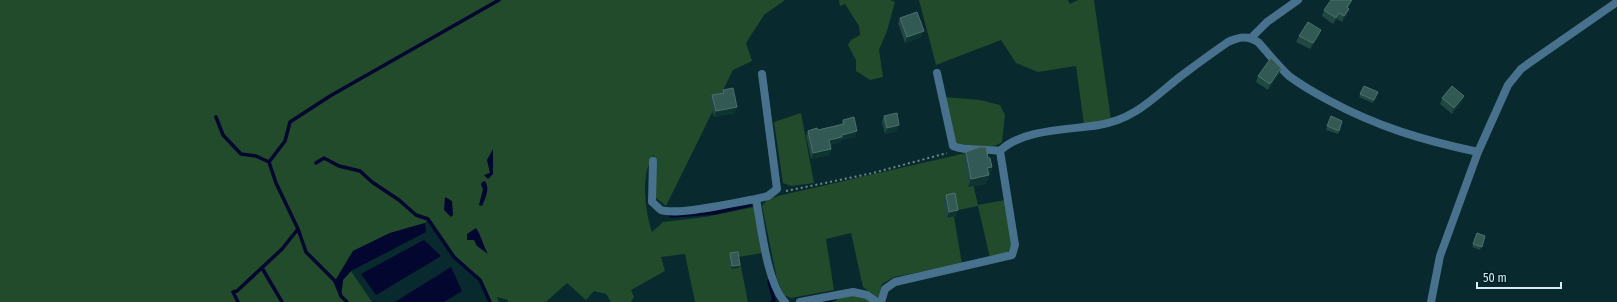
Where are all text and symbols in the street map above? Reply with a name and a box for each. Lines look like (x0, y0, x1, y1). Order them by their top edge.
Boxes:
scale bar (1477, 264, 1561, 290)
text: 50 m (1483, 271, 1507, 285)

